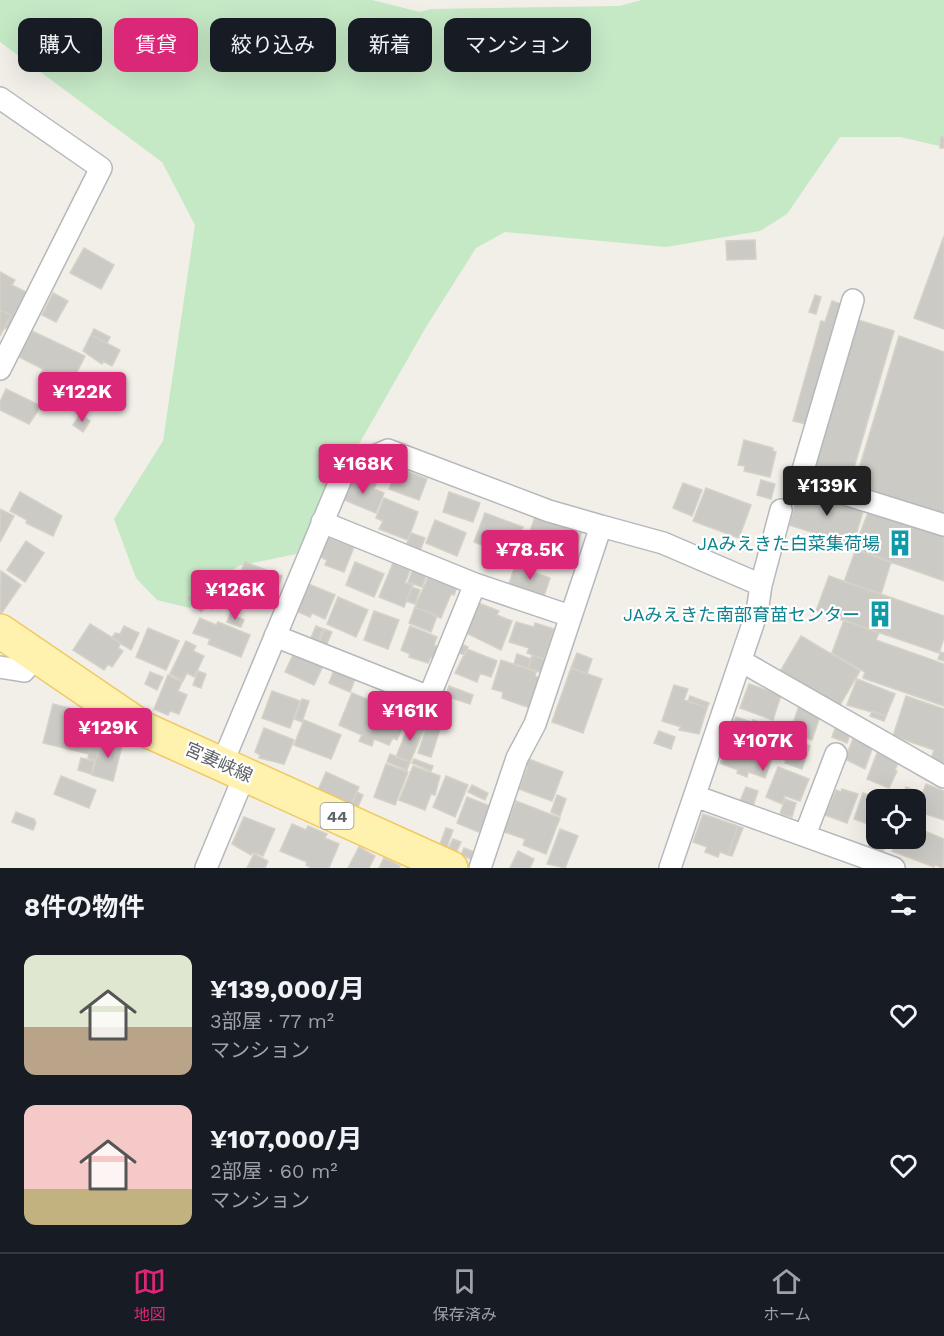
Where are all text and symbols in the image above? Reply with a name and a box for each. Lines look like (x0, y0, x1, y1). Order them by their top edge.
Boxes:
chip: 購入 (18, 18, 102, 72)
chip: 賃貸 (114, 18, 198, 72)
chip: 絞り込み (210, 18, 336, 72)
chip: 新着 (348, 18, 432, 72)
chip: マンション (444, 18, 591, 72)
pin: ¥122K (40, 372, 124, 423)
text: ¥122K (52, 379, 112, 403)
pin: ¥168K (321, 444, 405, 495)
text: ¥168K (333, 451, 393, 475)
pin: ¥139K (785, 466, 869, 517)
text: ¥139K (797, 473, 857, 497)
building icon: JAみえきた白菜集荷場 (885, 528, 915, 558)
pin: ¥78.5K (481, 530, 579, 581)
place label: JAみえきた白菜集荷場 (697, 533, 880, 554)
text: ¥78.5K (496, 537, 564, 561)
pin: ¥126K (193, 570, 277, 621)
text: ¥126K (205, 577, 265, 601)
building icon: JAみえきた南部育苗センター (865, 599, 895, 629)
place label: JAみえきた南部育苗センター (623, 604, 860, 625)
pin: ¥161K (368, 691, 452, 742)
text: ¥161K (382, 698, 438, 722)
pin: ¥129K (66, 708, 150, 759)
text: ¥129K (78, 715, 138, 739)
pin: ¥107K (721, 721, 805, 772)
text: ¥107K (733, 728, 793, 752)
street label: 宮妻峡線 (182, 738, 256, 786)
map controls (866, 789, 926, 849)
button: locate (866, 789, 926, 849)
road number: 44 (320, 803, 354, 829)
icon: filters (887, 888, 920, 921)
text: 8件の物件 (24, 892, 144, 922)
text: ¥139,000/月 (210, 974, 365, 1004)
icon: home (72, 979, 144, 1051)
icon: heart (887, 999, 920, 1032)
text: 3部屋 · 77 m² (210, 1009, 334, 1033)
text: マンション (210, 1038, 310, 1062)
text: ¥107,000/月 (210, 1124, 362, 1154)
icon: home (72, 1129, 144, 1201)
icon: heart (887, 1149, 920, 1182)
text: 2部屋 · 60 m² (210, 1159, 338, 1183)
text: マンション (210, 1188, 310, 1212)
tab: 地図 (133, 1265, 166, 1325)
tab: 保存済み (433, 1265, 497, 1325)
tab: ホーム (763, 1265, 811, 1325)

